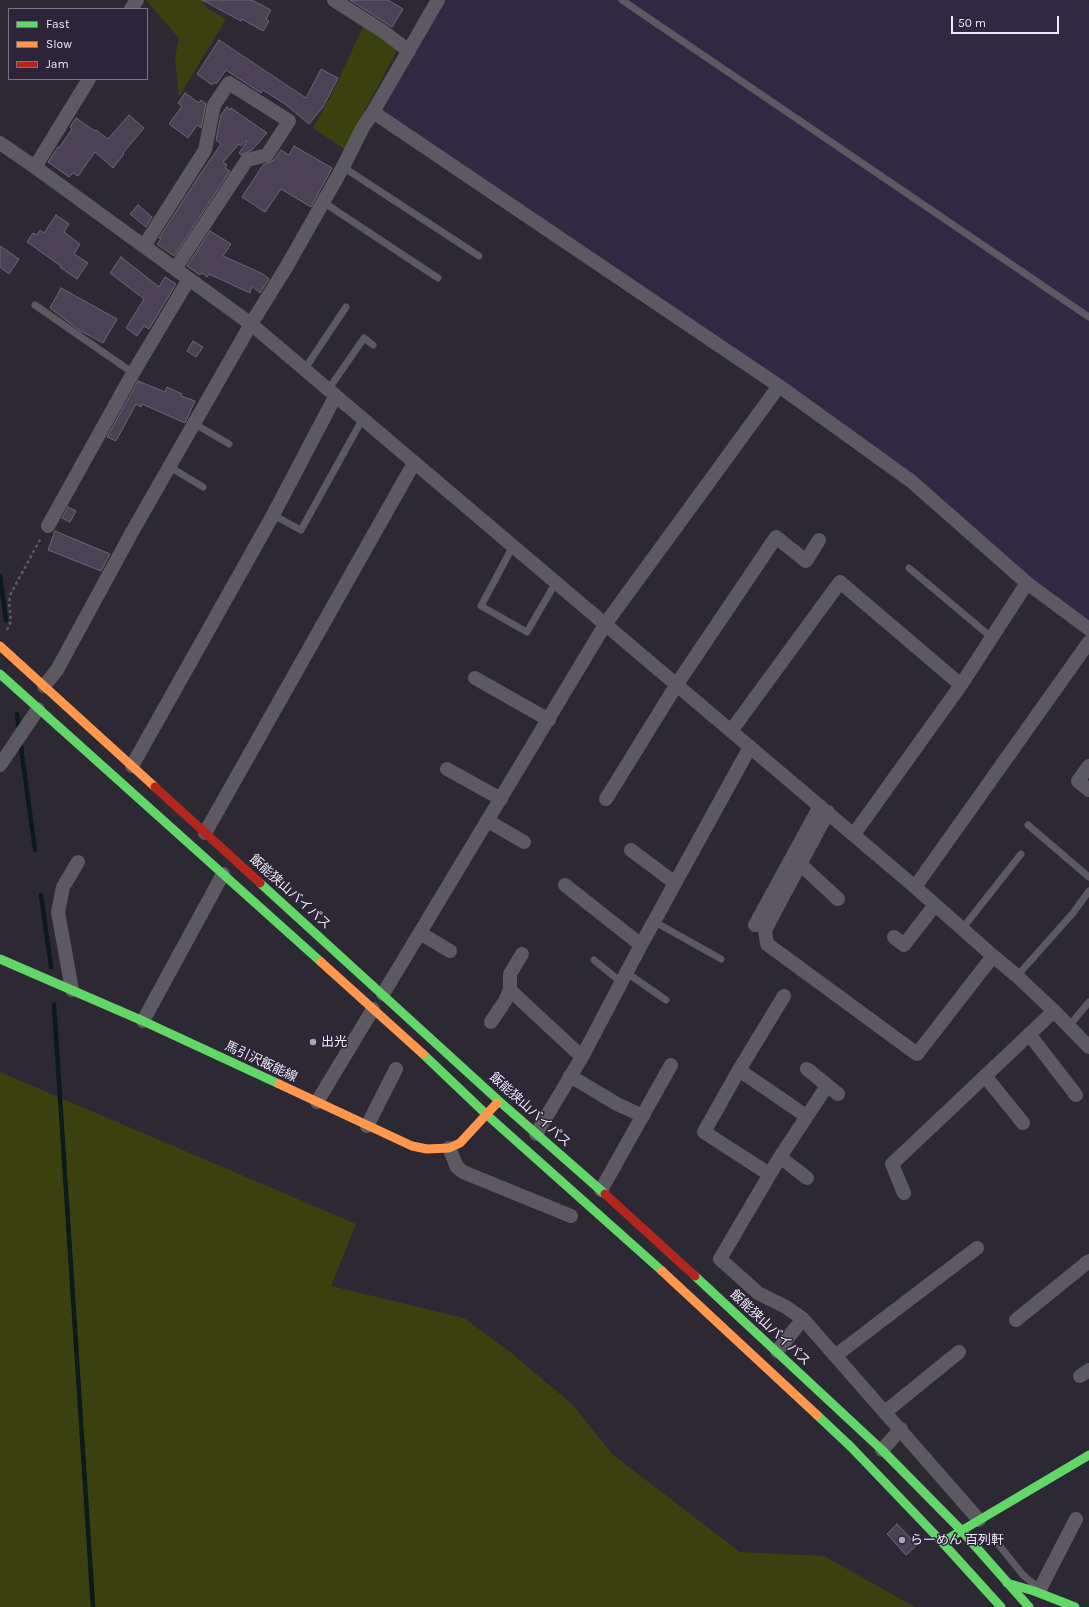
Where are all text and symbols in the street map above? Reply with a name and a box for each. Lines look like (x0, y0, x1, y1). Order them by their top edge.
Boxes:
legend (8, 8, 148, 80)
scale bar (953, 8, 1061, 34)
text: 50 m (958, 16, 986, 30)
text: Fast (46, 17, 69, 31)
text: Slow (46, 37, 72, 51)
text: Jam (46, 57, 69, 71)
street label: 飯能狭山バイパス (246, 851, 334, 933)
place label: 出光 (321, 1034, 347, 1050)
marker: 出光 (308, 1037, 318, 1047)
street label: 馬引沢飯能線 (222, 1038, 300, 1086)
street label: 飯能狭山バイパス (486, 1069, 574, 1151)
street label: 飯能狭山バイパス (727, 1287, 813, 1369)
place label: らーめん 百列軒 (910, 1532, 1004, 1548)
marker: らーめん 百列軒 (897, 1535, 907, 1545)

